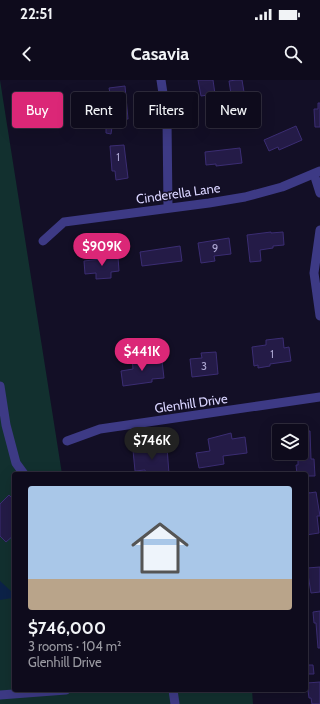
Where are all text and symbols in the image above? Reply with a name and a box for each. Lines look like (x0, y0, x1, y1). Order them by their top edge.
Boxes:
text: 22:51 (20, 5, 53, 23)
icon: back (16, 43, 38, 65)
text: Casavia (131, 43, 189, 65)
icon: search (282, 43, 304, 65)
chip: Buy (12, 92, 63, 128)
chip: Rent (71, 92, 126, 128)
chip: Filters (134, 92, 198, 128)
chip: New (206, 92, 261, 128)
house number: 1 (116, 150, 120, 164)
street label: Cinderella Lane (135, 179, 221, 207)
pin: $909K (74, 233, 130, 267)
text: $909K (82, 238, 122, 254)
house number: 9 (212, 241, 218, 255)
pin: $441K (114, 338, 170, 372)
text: $441K (124, 343, 160, 359)
house number: 1 (270, 347, 274, 361)
house number: 3 (201, 359, 207, 373)
street label: Glenhill Drive (153, 390, 229, 416)
map controls (272, 424, 308, 460)
button: layers (272, 424, 308, 460)
pin: $746K (124, 427, 180, 461)
text: $746K (133, 432, 171, 448)
icon: home (124, 512, 196, 584)
text: $746,000 (28, 618, 106, 638)
text: 3 rooms · 104 m² (28, 638, 121, 654)
text: Glenhill Drive (28, 654, 102, 670)

